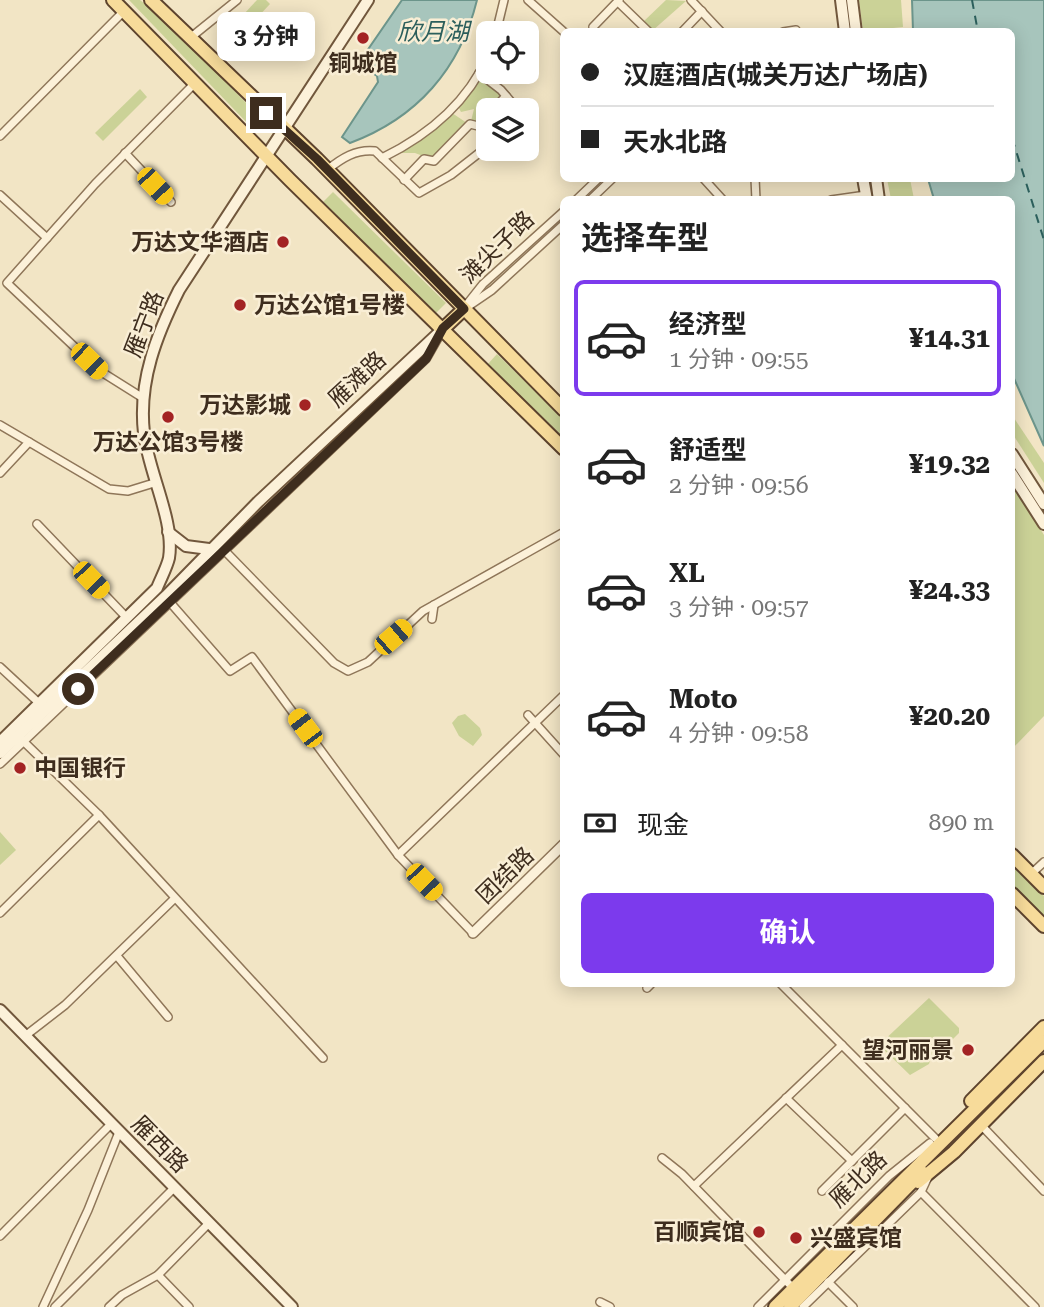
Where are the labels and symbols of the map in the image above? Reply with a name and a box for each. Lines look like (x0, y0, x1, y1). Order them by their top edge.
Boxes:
callout: 3 分钟 (217, 11, 315, 60)
water label: 欣月湖 (397, 18, 473, 46)
marker: 铜城馆 (355, 30, 371, 46)
place label: 铜城馆 (329, 50, 398, 77)
route end (250, 97, 282, 129)
car (133, 163, 178, 209)
street label: 滩尖子路 (455, 206, 540, 289)
place label: 万达文华酒店 (131, 229, 269, 256)
marker: 万达文华酒店 (275, 234, 291, 250)
street label: 雁宁路 (119, 287, 169, 361)
place label: 万达公馆1号楼 (254, 292, 405, 319)
marker: 万达公馆1号楼 (232, 297, 248, 313)
car (67, 339, 112, 383)
street label: 雁滩路 (323, 346, 392, 413)
place label: 万达影城 (199, 392, 291, 419)
marker: 万达影城 (297, 397, 313, 413)
marker: 万达公馆3号楼 (160, 409, 176, 425)
place label: 万达公馆3号楼 (93, 429, 243, 456)
car (69, 558, 114, 602)
car (371, 615, 416, 659)
route start (62, 673, 94, 705)
car (284, 705, 327, 751)
place label: 中国银行 (34, 755, 126, 782)
marker: 中国银行 (12, 760, 28, 776)
street label: 团结路 (471, 842, 540, 909)
car (402, 860, 447, 904)
place label: 望河丽景 (862, 1037, 954, 1064)
marker: 望河丽景 (960, 1042, 976, 1058)
street label: 雁西路 (126, 1110, 194, 1178)
street label: 雁北路 (824, 1146, 893, 1213)
place label: 百顺宾馆 (653, 1219, 745, 1246)
marker: 百顺宾馆 (751, 1224, 767, 1240)
place label: 兴盛宾馆 (810, 1225, 902, 1252)
marker: 兴盛宾馆 (788, 1230, 804, 1246)

